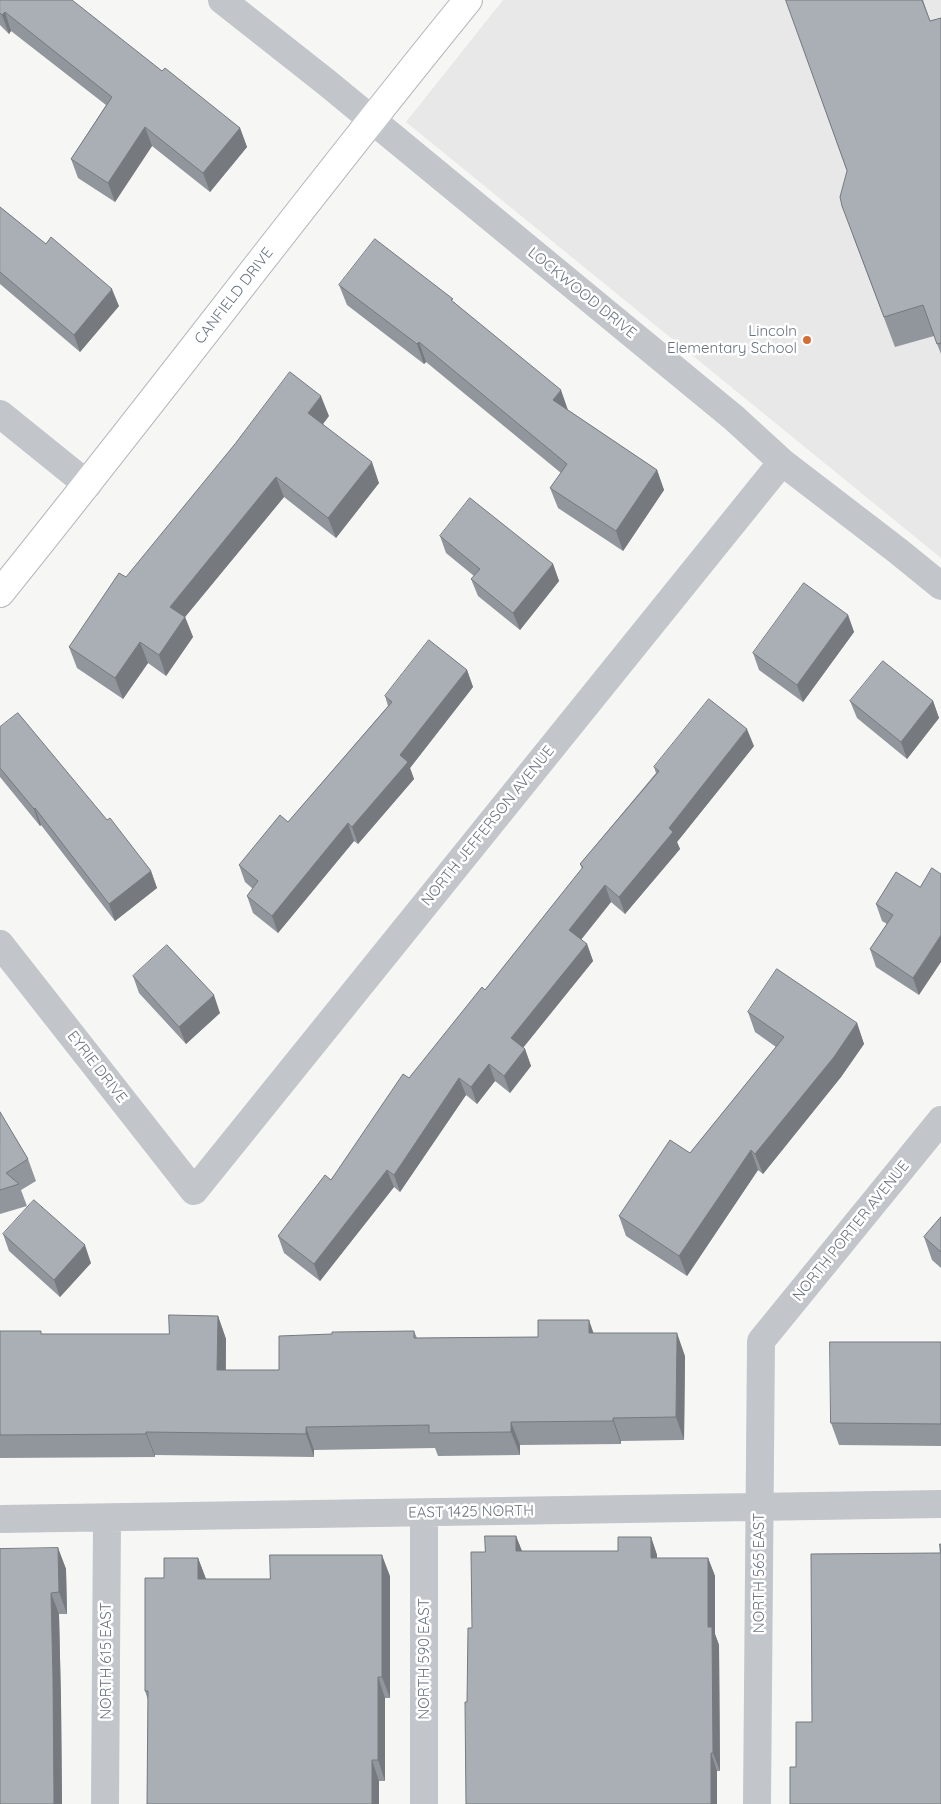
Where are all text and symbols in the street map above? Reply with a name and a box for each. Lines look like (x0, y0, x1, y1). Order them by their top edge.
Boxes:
street label: CANFIELD DRIVE (191, 244, 277, 348)
street label: LOCKWOOD DRIVE (524, 244, 640, 342)
place label: Lincoln Elementary School (667, 322, 797, 357)
marker: Lincoln Elementary School (801, 334, 813, 346)
street label: NORTH JEFFERSON AVENUE (418, 742, 558, 910)
street label: EYRIE DRIVE (63, 1027, 131, 1107)
street label: NORTH PORTER AVENUE (789, 1157, 913, 1305)
street label: EAST 1425 NORTH (408, 1502, 534, 1522)
street label: NORTH 565 EAST (750, 1513, 768, 1633)
street label: NORTH 590 EAST (415, 1598, 433, 1720)
street label: NORTH 615 EAST (97, 1602, 115, 1720)

